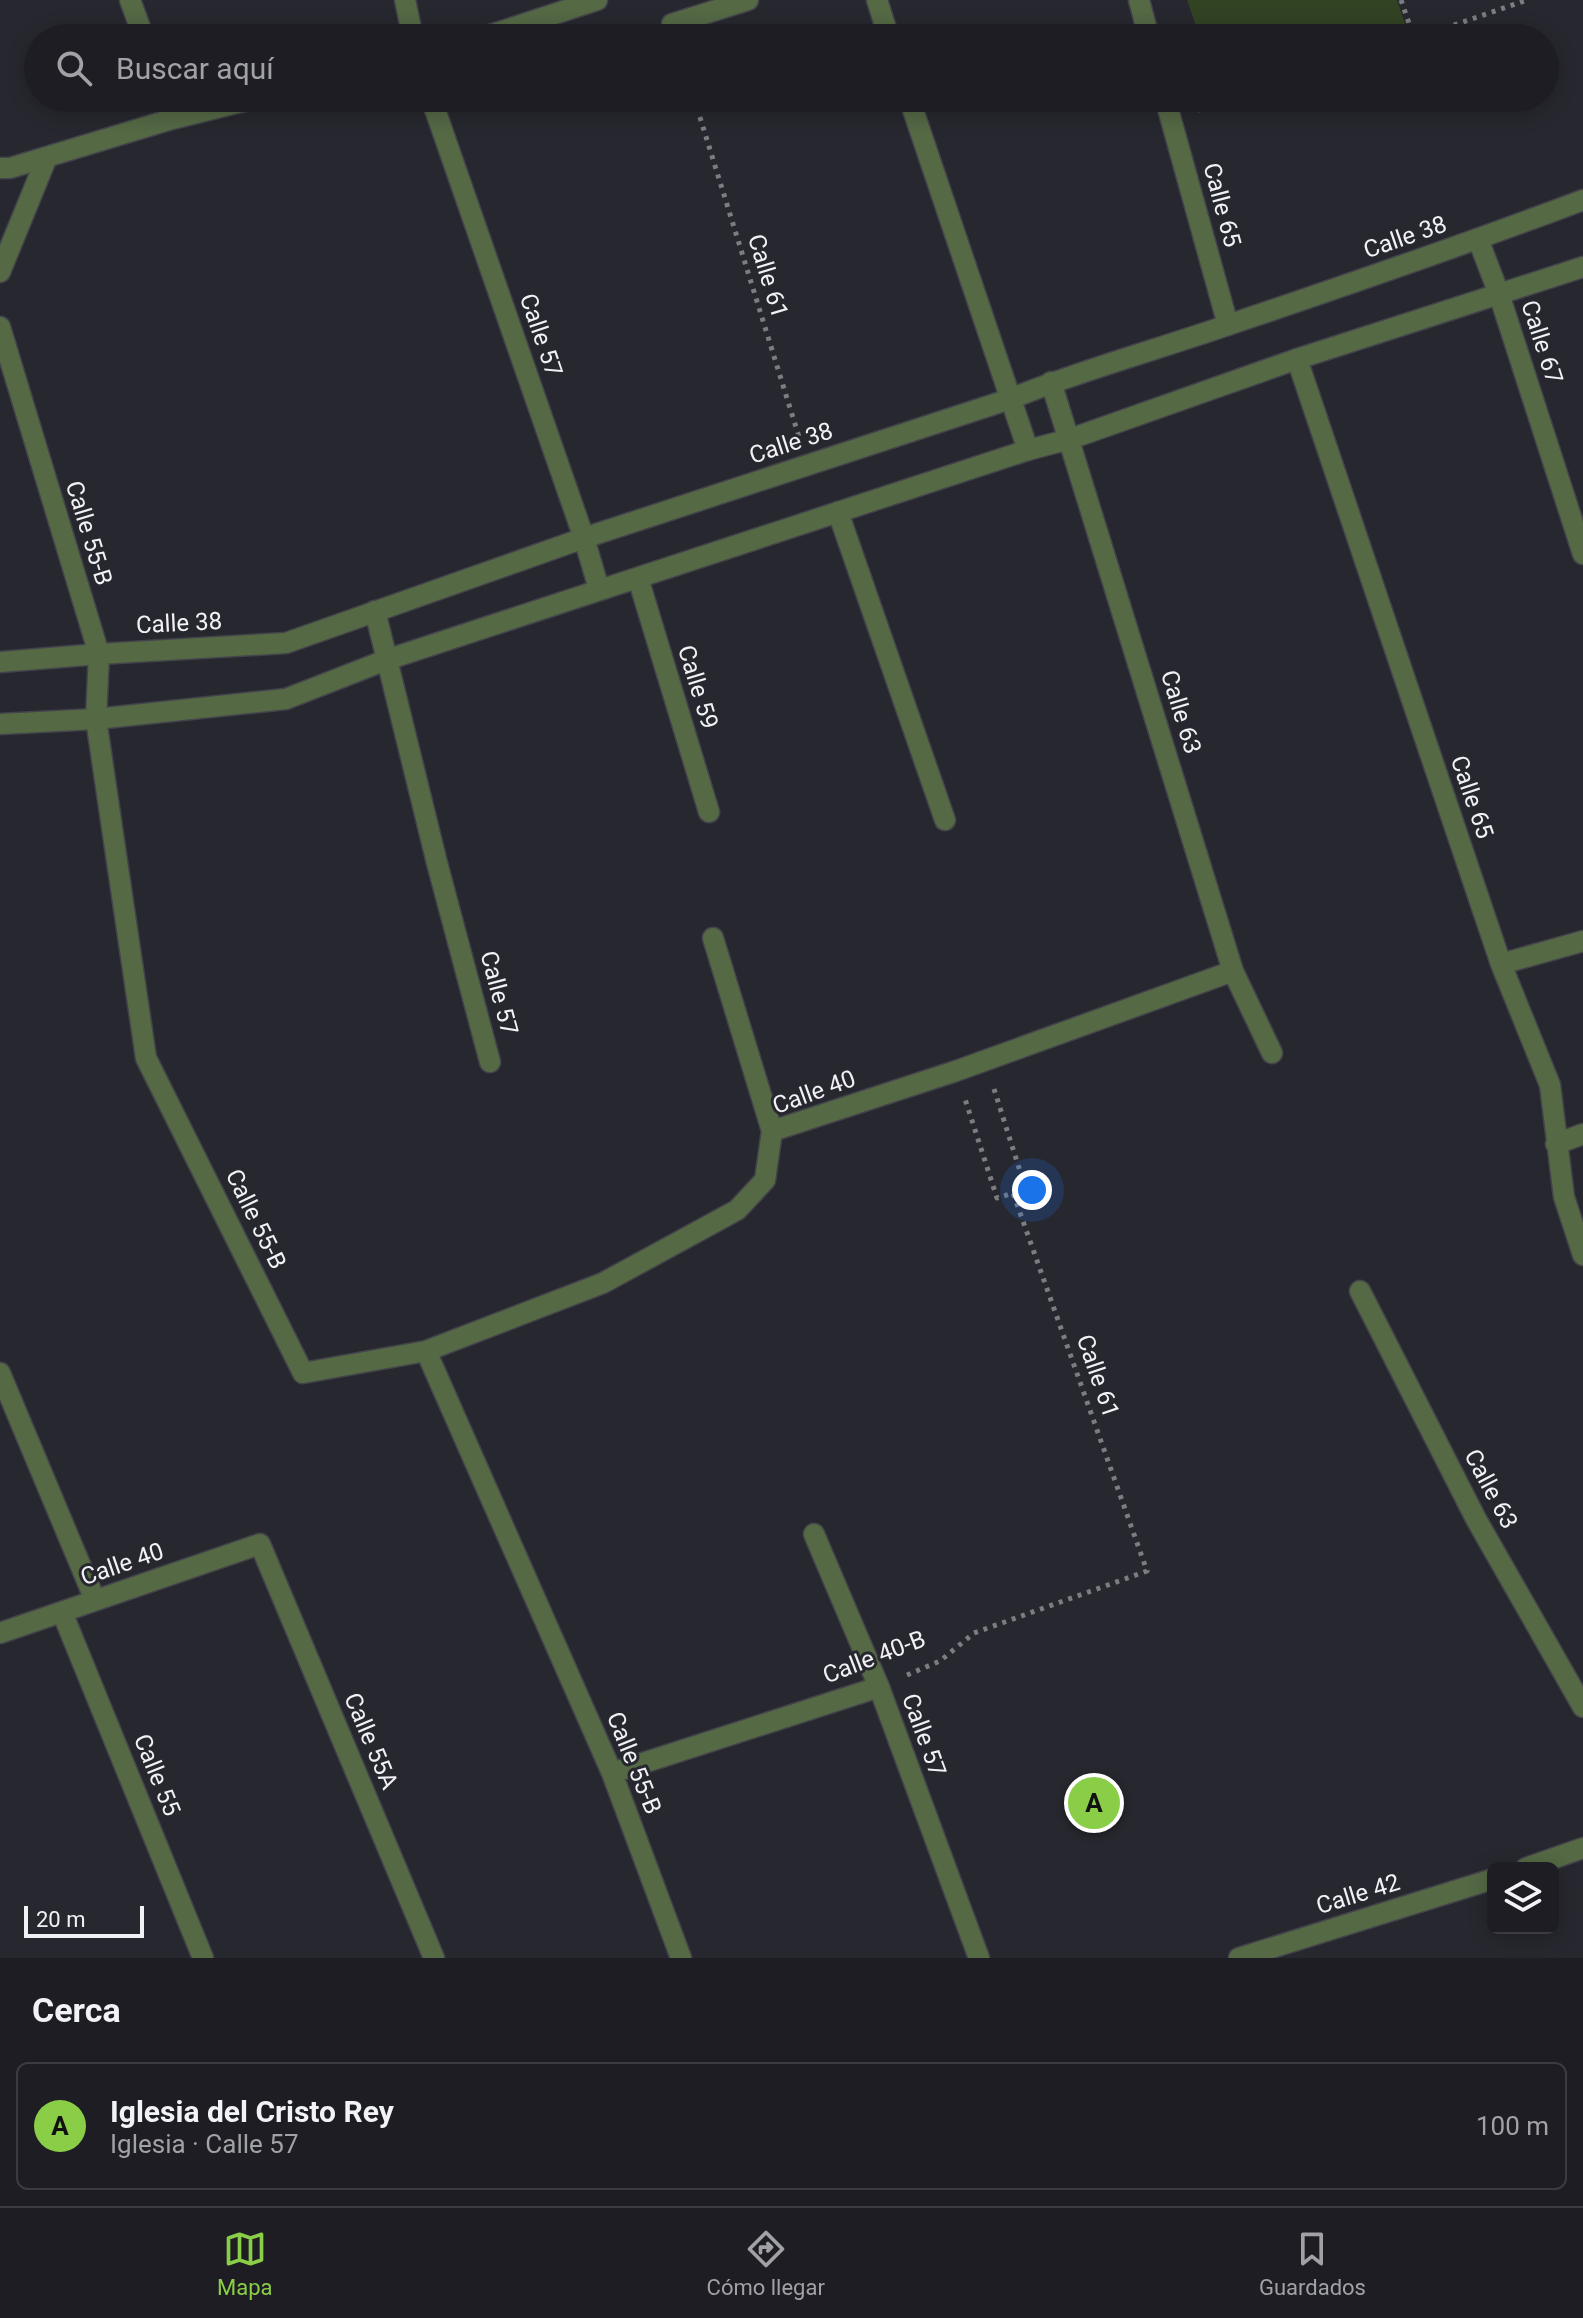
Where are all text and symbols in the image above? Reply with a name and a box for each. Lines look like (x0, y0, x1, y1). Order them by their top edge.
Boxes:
search box (24, 24, 1559, 112)
icon: search (52, 46, 96, 90)
text: Buscar aquí (116, 51, 274, 86)
street label: Calle 65 (1197, 160, 1247, 250)
street label: Calle 38 (1360, 210, 1450, 264)
street label: Calle 61 (742, 231, 794, 321)
street label: Calle 57 (514, 290, 568, 380)
street label: Calle 67 (1515, 297, 1569, 387)
street label: Calle 38 (746, 416, 836, 470)
street label: Calle 55-B (60, 477, 118, 589)
street label: Calle 38 (135, 607, 223, 639)
street label: Calle 59 (672, 642, 724, 732)
street label: Calle 63 (1155, 667, 1207, 757)
street label: Calle 65 (1445, 752, 1499, 842)
street label: Calle 57 (474, 948, 524, 1038)
street label: Calle 40 (769, 1064, 859, 1120)
street label: Calle 55-B (220, 1165, 292, 1273)
your location (1012, 1170, 1052, 1210)
street label: Calle 61 (1071, 1331, 1125, 1421)
street label: Calle 63 (1458, 1444, 1524, 1534)
street label: Calle 40 (77, 1537, 167, 1591)
street label: Calle 40-B (819, 1625, 929, 1689)
street label: Calle 55A (338, 1689, 404, 1794)
street label: Calle 57 (896, 1690, 952, 1780)
street label: Calle 55-B (601, 1708, 667, 1818)
street label: Calle 55 (128, 1730, 186, 1820)
pin: A (1068, 1773, 1120, 1833)
map controls (1487, 1862, 1559, 1934)
button: layers (1487, 1862, 1559, 1934)
street label: Calle 42 (1313, 1868, 1403, 1920)
scale bar (24, 1902, 144, 1938)
text: 20 m (36, 1907, 85, 1932)
text: Cerca (32, 1990, 121, 2030)
text: Iglesia del Cristo Rey (110, 2094, 394, 2129)
text: A (51, 2111, 69, 2141)
text: 100 m (1476, 2111, 1549, 2141)
text: Iglesia · Calle 57 (110, 2129, 299, 2159)
tab: Mapa (217, 2227, 273, 2300)
tab: Cómo llegar (707, 2227, 825, 2300)
tab: Guardados (1259, 2227, 1366, 2300)

